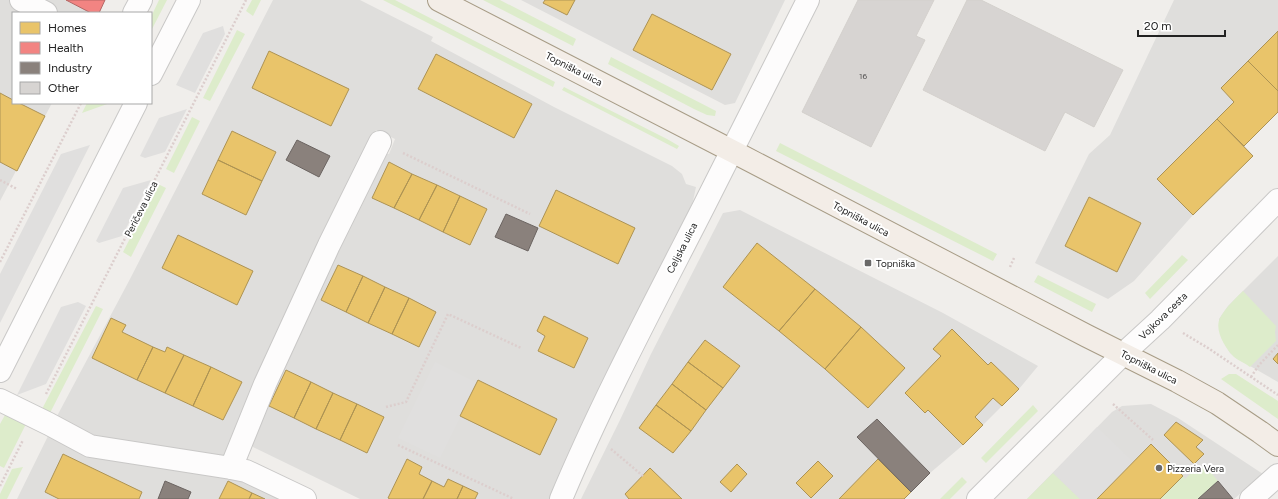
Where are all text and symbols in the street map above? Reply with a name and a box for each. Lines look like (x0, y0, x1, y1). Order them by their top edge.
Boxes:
legend (12, 12, 152, 104)
scale bar (1138, 12, 1225, 38)
text: 20 m (1144, 19, 1172, 33)
text: Homes (48, 21, 87, 35)
text: Health (48, 41, 84, 55)
street label: Topniška ulica (543, 49, 605, 89)
text: Industry (48, 61, 93, 75)
house number: 16 (859, 71, 867, 81)
text: Other (48, 81, 79, 95)
street label: Peričeva ulica (121, 179, 161, 239)
street label: Topniška ulica (831, 199, 891, 239)
street label: Celjska ulica (664, 220, 700, 276)
place label: Topniška (876, 257, 915, 270)
marker: Topniška (863, 258, 873, 268)
street label: Vojkova cesta (1136, 290, 1190, 342)
street label: Topniška ulica (1118, 347, 1180, 387)
place label: Pizzeria Vera (1167, 462, 1224, 475)
marker: Pizzeria Vera (1154, 463, 1164, 473)

